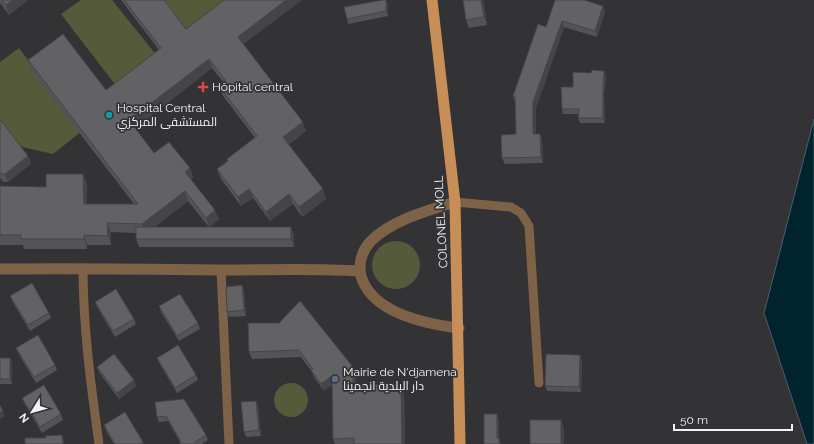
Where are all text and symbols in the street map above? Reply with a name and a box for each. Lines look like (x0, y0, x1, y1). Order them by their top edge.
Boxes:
place label: Hôpital central (212, 80, 294, 94)
marker: Hôpital central (197, 81, 209, 93)
place label: Hospital Central المستشفى المركزي (117, 101, 217, 132)
marker: Hospital Central المستشفى المركزي (104, 110, 114, 120)
street label: COLONEL MOLL (432, 175, 450, 269)
place label: Mairie de N'djamena دار البلدية انجمينا (343, 365, 457, 393)
marker: Mairie de N'djamena دار البلدية انجمينا (330, 374, 340, 384)
north arrow (12, 392, 52, 432)
scale bar (674, 406, 792, 432)
text: N (17, 410, 32, 425)
text: 50 m (680, 413, 708, 427)

